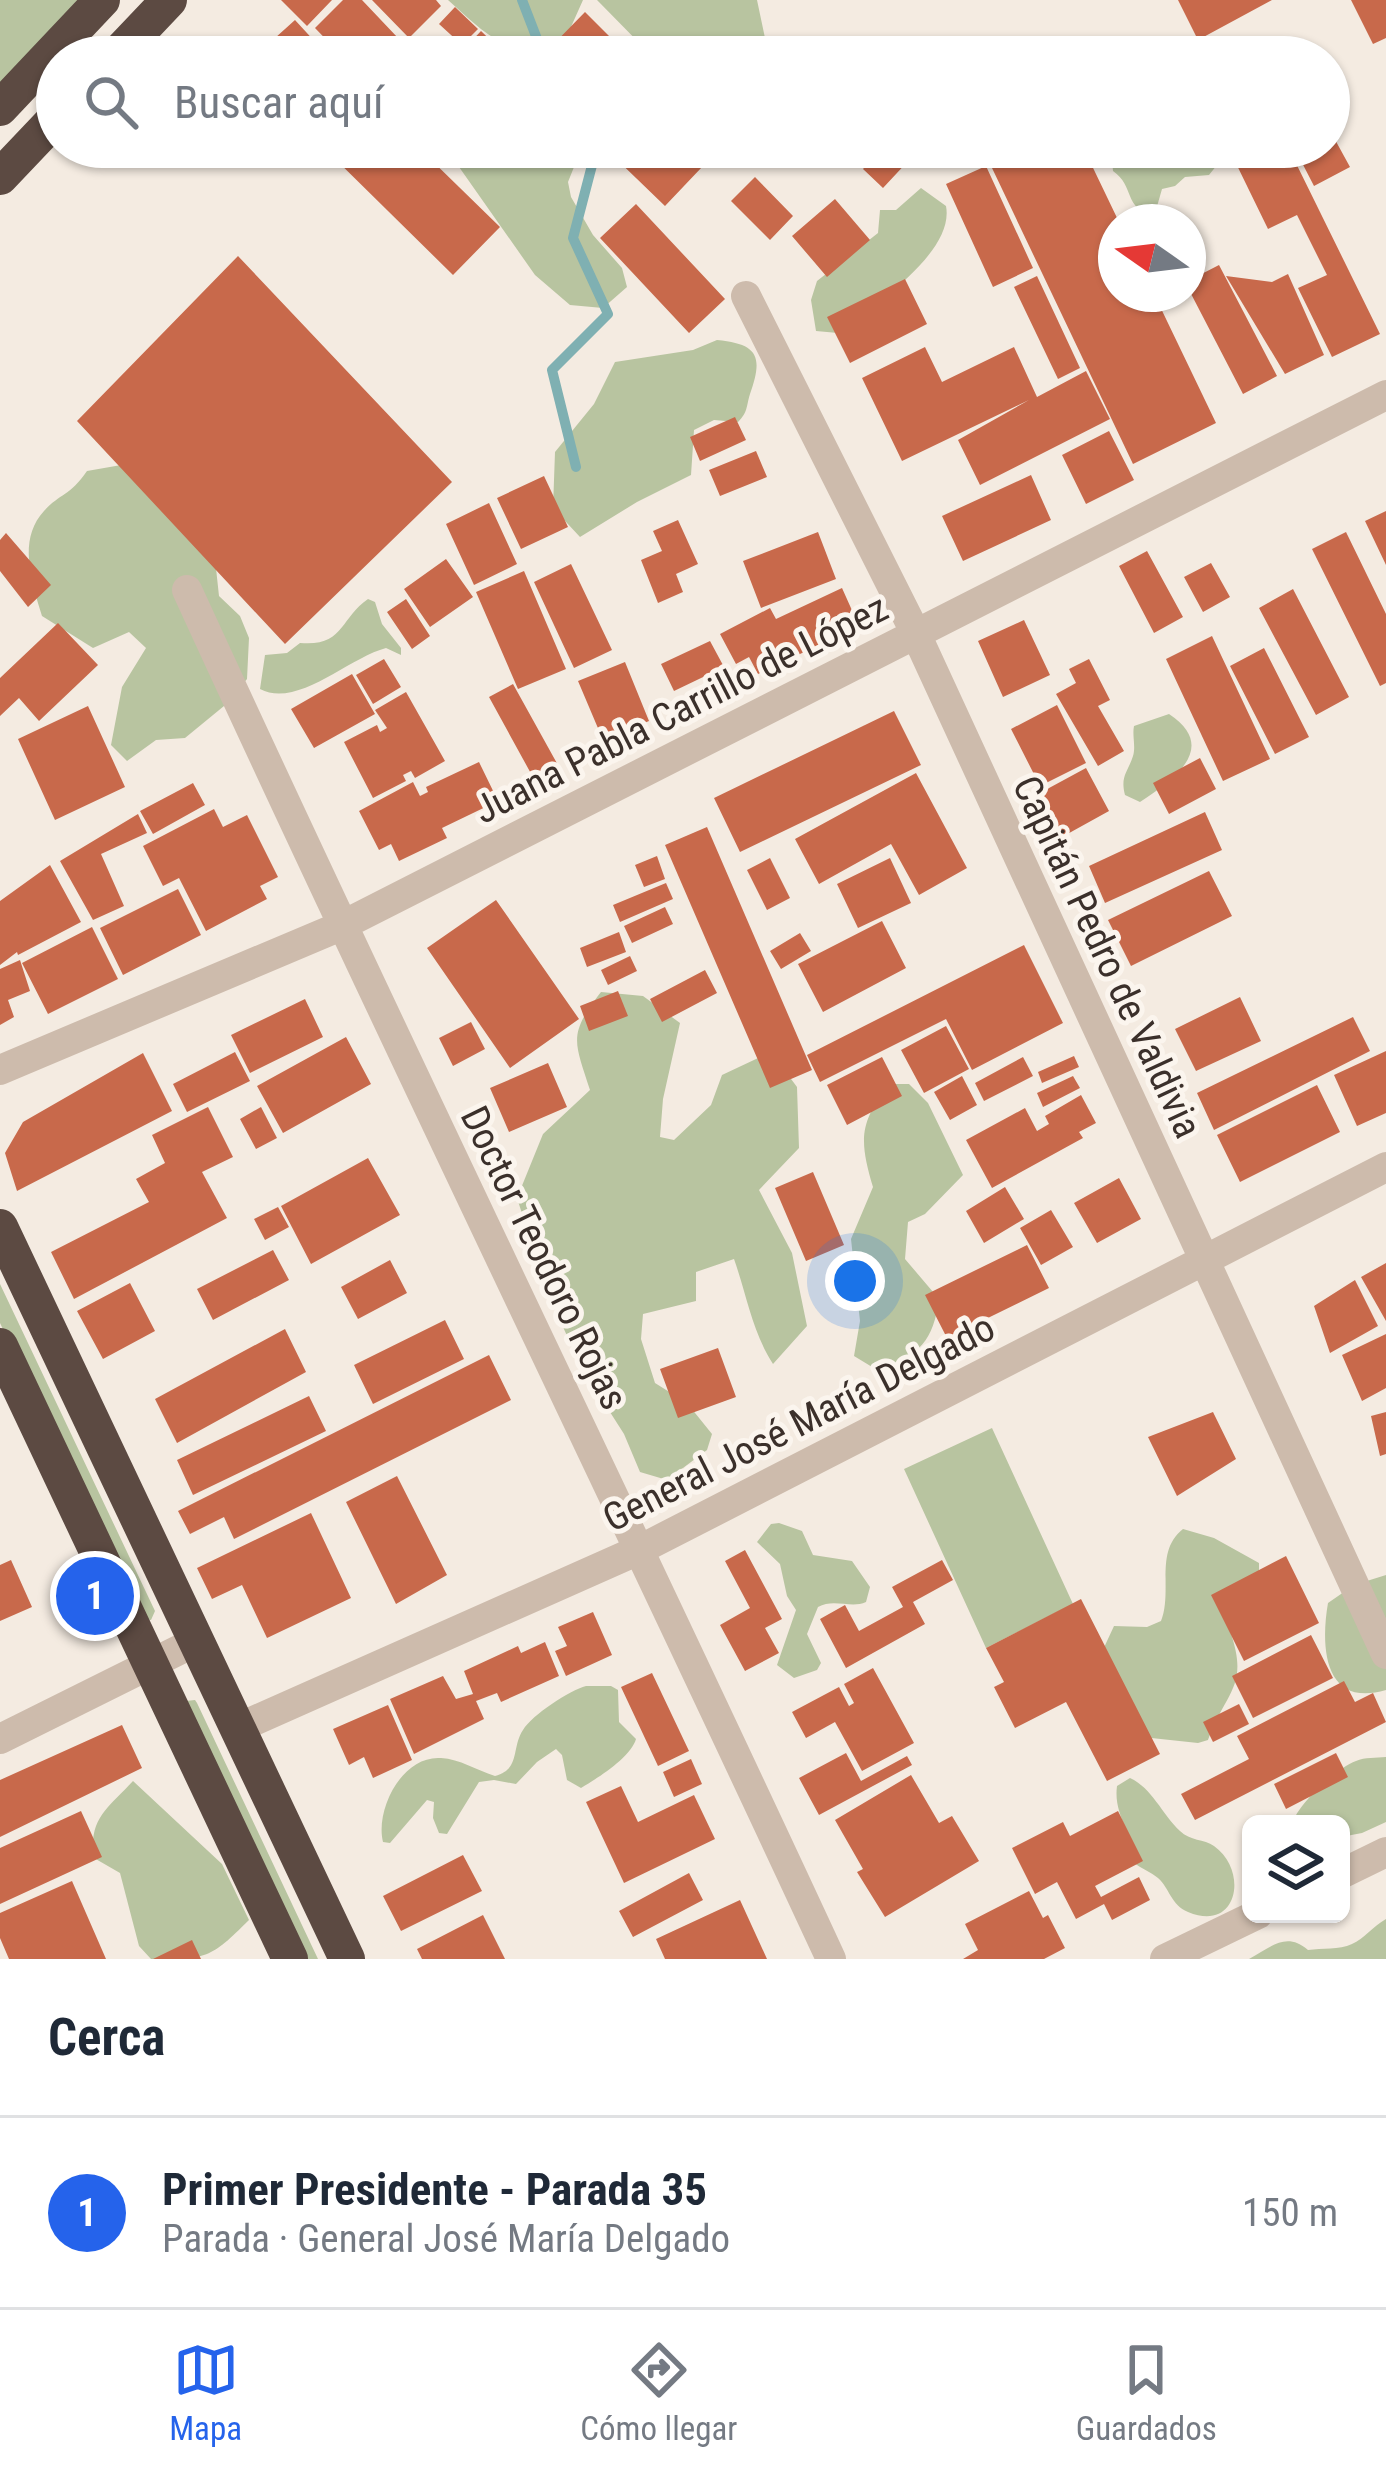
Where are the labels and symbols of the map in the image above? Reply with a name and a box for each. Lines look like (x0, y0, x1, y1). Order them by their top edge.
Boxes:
north arrow (1098, 204, 1206, 312)
street label: Juana Pabla Carrillo de López (466, 585, 896, 833)
street label: Capitán Pedro de Valdivia (1003, 769, 1211, 1145)
street label: Doctor Teodoro Rojas (451, 1099, 637, 1417)
your location (825, 1251, 885, 1311)
street label: General José María Delgado (596, 1304, 1002, 1542)
pin: 1 (56, 1551, 134, 1641)

